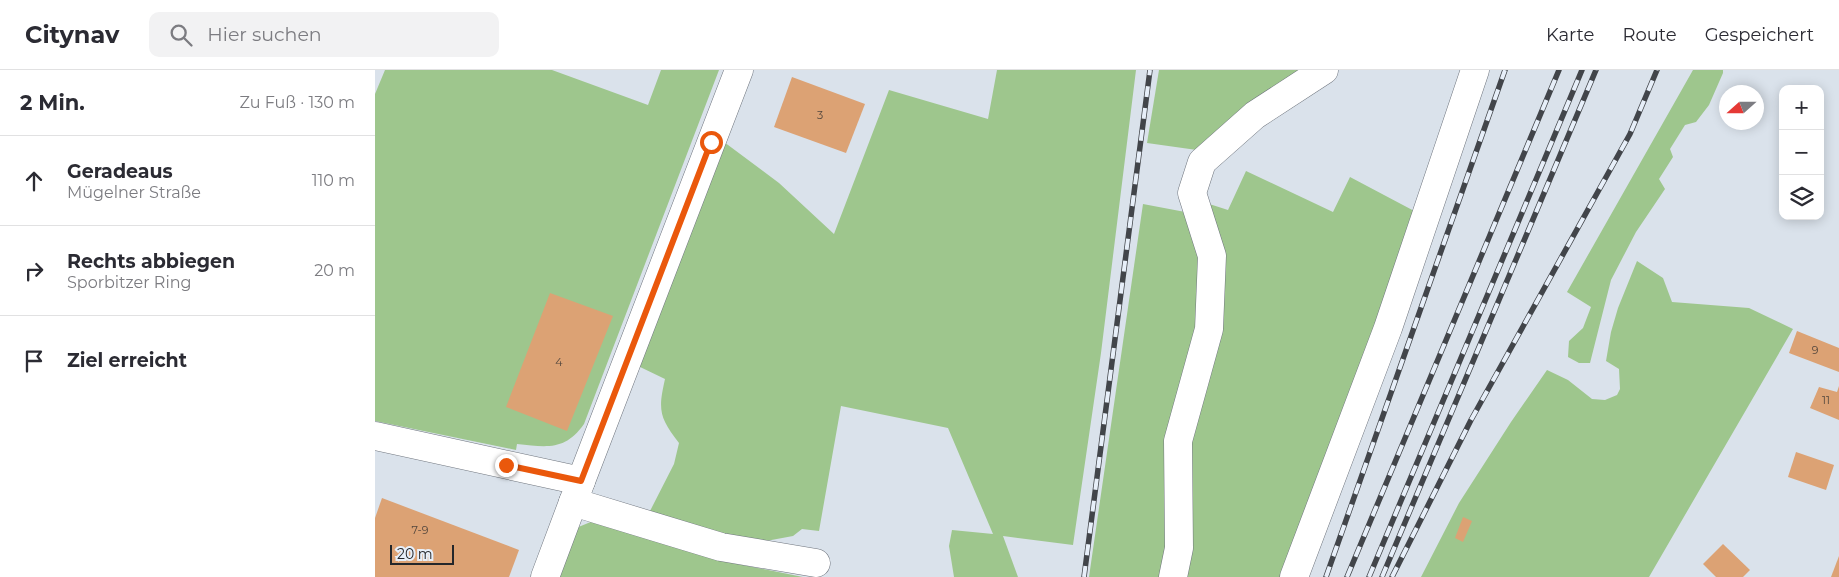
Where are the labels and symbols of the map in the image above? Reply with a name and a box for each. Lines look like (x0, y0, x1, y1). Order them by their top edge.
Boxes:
north arrow (1719, 85, 1764, 130)
house number: 3 (817, 108, 823, 122)
route start (700, 131, 723, 154)
house number: 9 (1812, 343, 1819, 357)
house number: 4 (555, 355, 563, 369)
house number: 11 (1822, 393, 1830, 407)
route end (495, 454, 518, 477)
house number: 7-9 (412, 523, 429, 537)
scale bar (390, 542, 454, 565)

